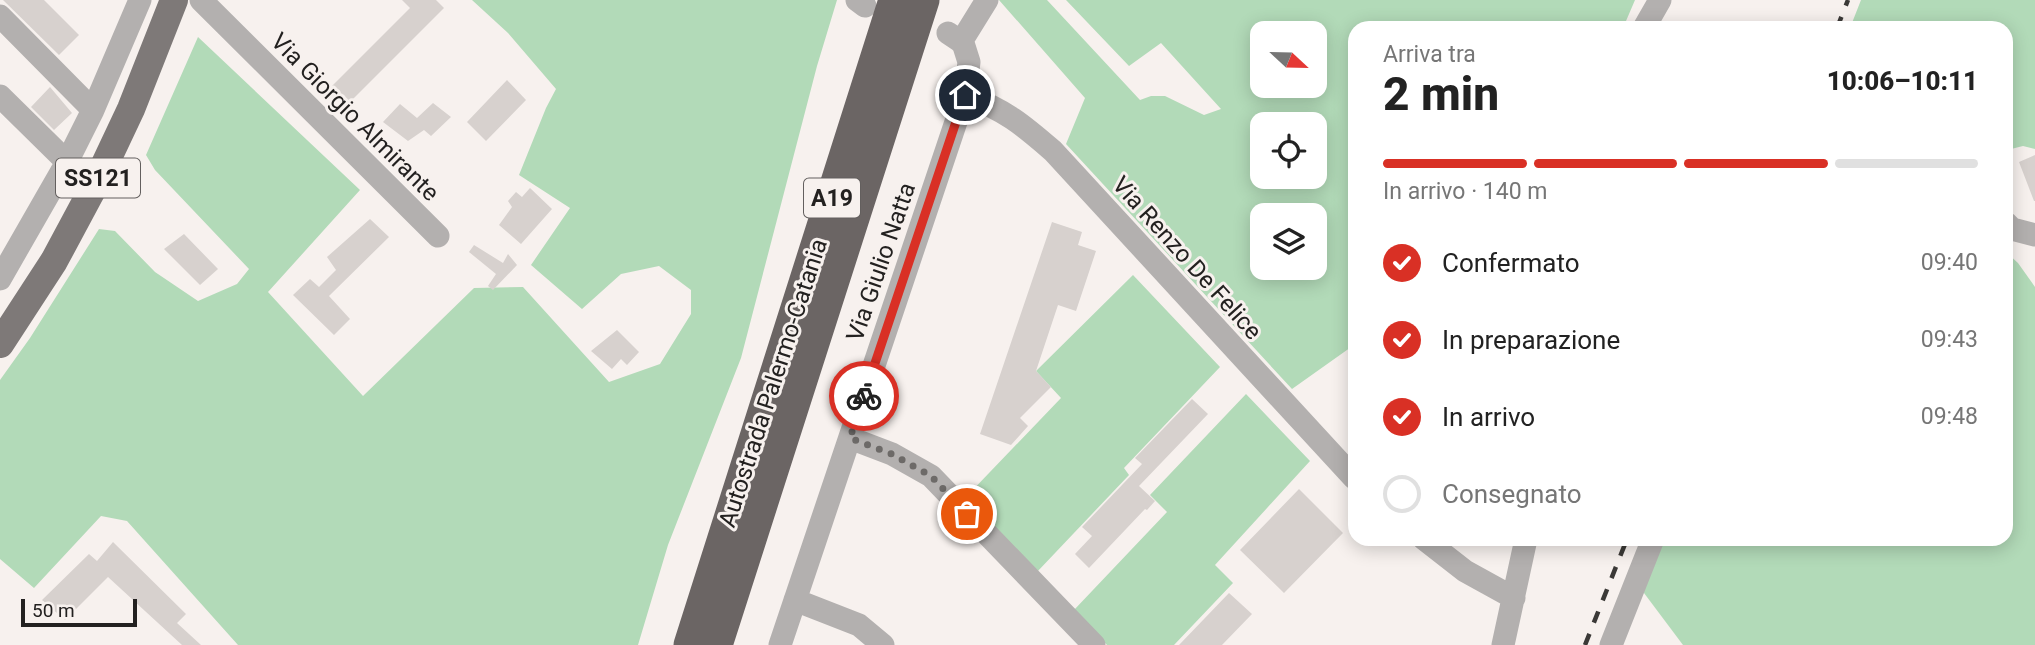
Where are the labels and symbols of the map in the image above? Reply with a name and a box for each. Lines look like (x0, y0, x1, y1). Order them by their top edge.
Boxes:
north arrow (1250, 21, 1326, 98)
street label: Via Giorgio Almirante (265, 27, 445, 207)
pin (935, 65, 995, 125)
road number: SS121 (56, 158, 140, 197)
street label: Via Renzo De Felice (1107, 171, 1267, 345)
road number: A19 (804, 178, 860, 218)
street label: Via Giulio Natta (841, 179, 921, 345)
street label: Autostrada Palermo-Catania (713, 235, 833, 531)
courier (829, 361, 899, 431)
pin (937, 484, 997, 544)
scale bar (21, 596, 136, 628)

